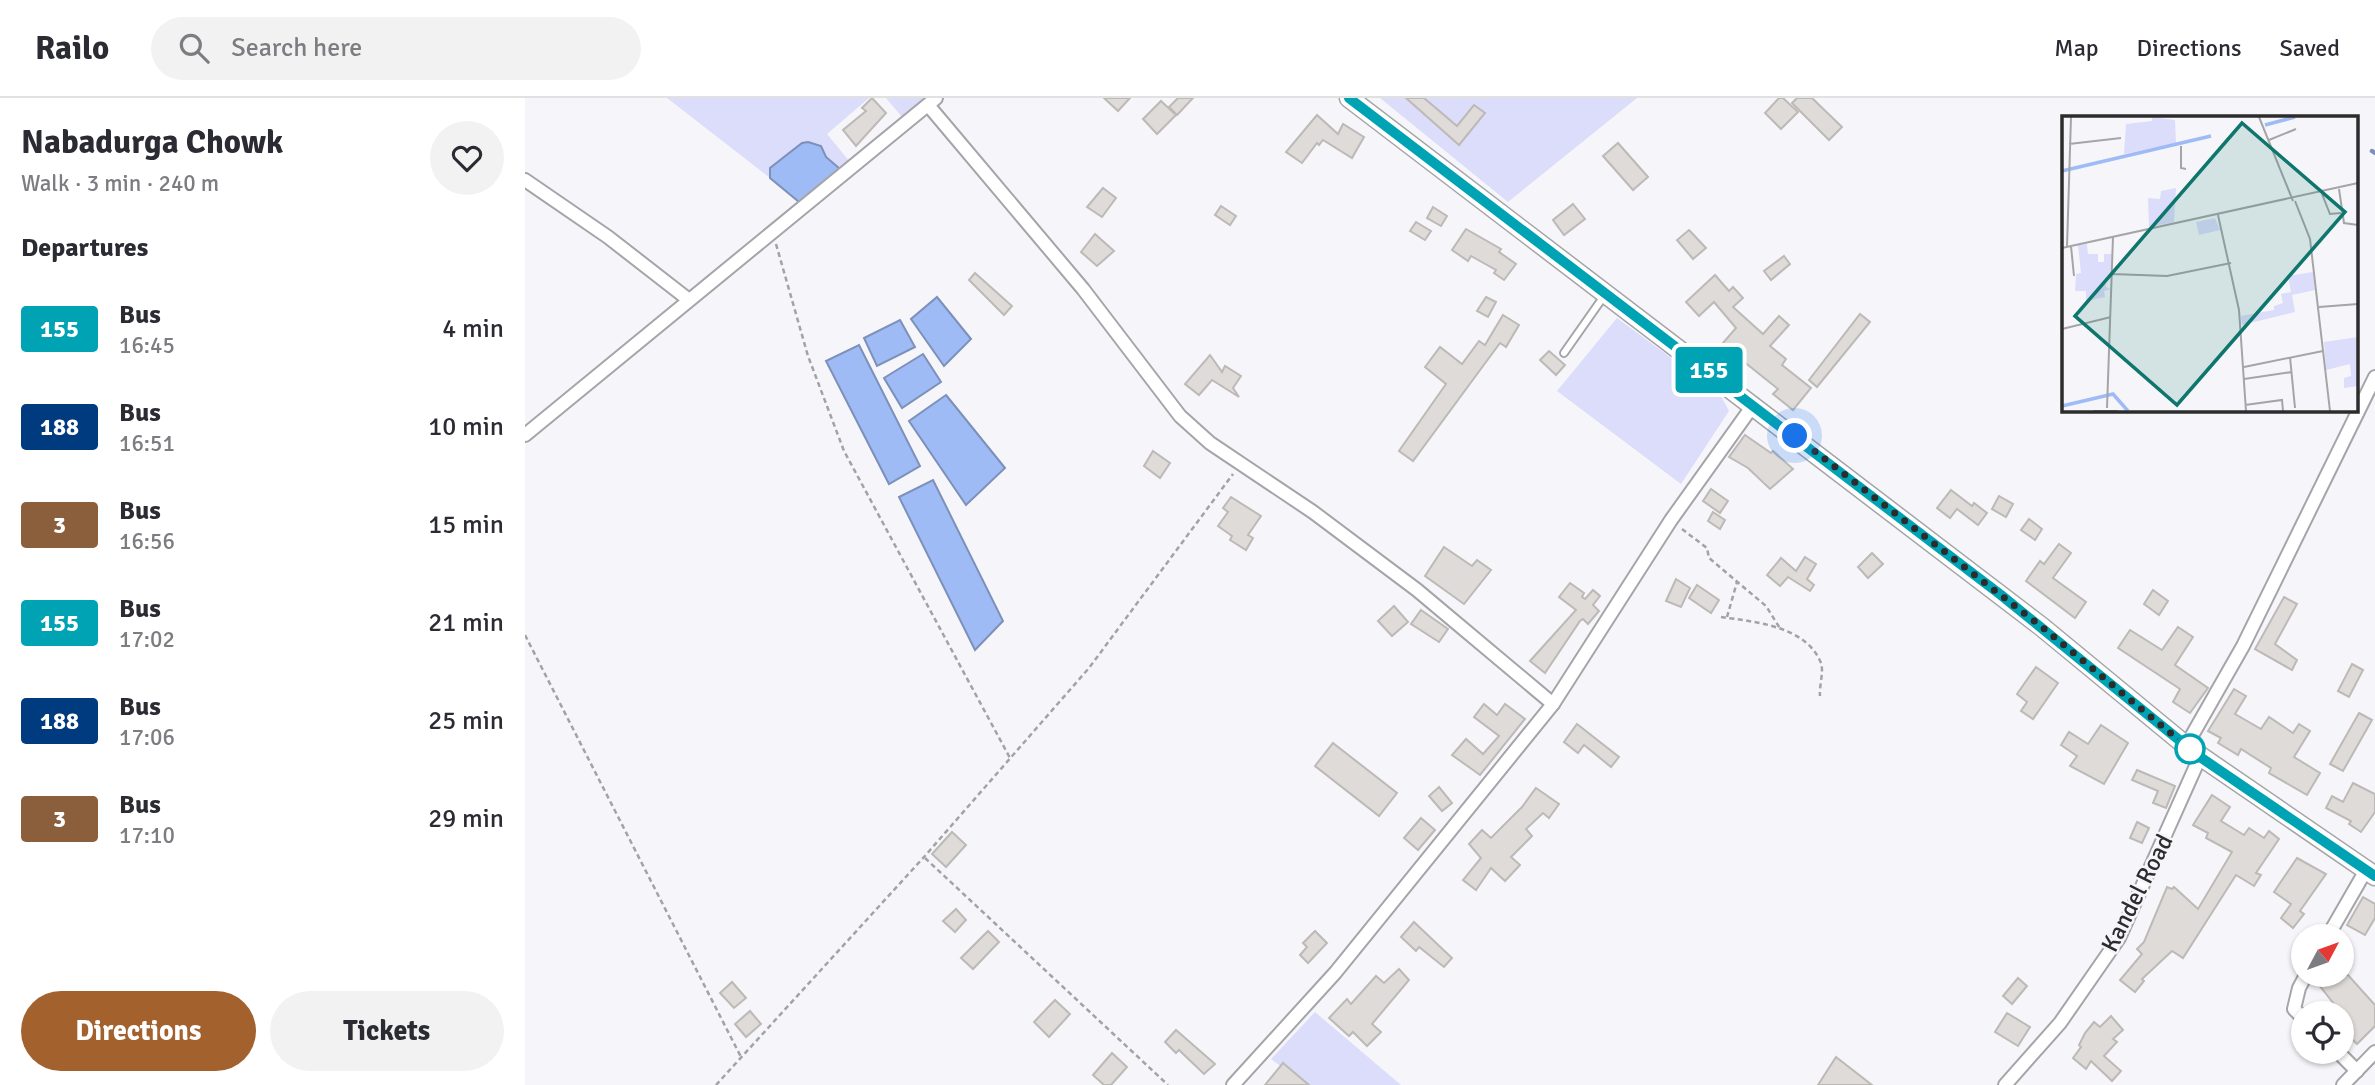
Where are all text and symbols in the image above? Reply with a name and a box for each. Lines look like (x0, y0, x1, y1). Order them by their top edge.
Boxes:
search box (151, 17, 641, 80)
text: Railo (35, 28, 109, 69)
icon: search (175, 29, 213, 67)
text: Search here (231, 32, 362, 64)
text: Map (2054, 33, 2099, 63)
text: Directions (2137, 33, 2242, 63)
text: Saved (2280, 33, 2340, 63)
inset map (2062, 116, 2357, 411)
button: heart (430, 121, 504, 195)
text: Nabadurga Chowk (21, 122, 283, 163)
text: Walk · 3 min · 240 m (21, 169, 219, 198)
text: Departures (21, 232, 148, 264)
text: Bus (119, 299, 161, 331)
text: 4 min (442, 313, 504, 345)
text: 155 (40, 314, 79, 344)
text: 16:45 (119, 331, 175, 360)
line badge: 155 (1669, 347, 1749, 393)
text: 155 (1690, 355, 1728, 385)
text: Bus (119, 397, 161, 429)
text: 10 min (428, 411, 504, 443)
text: 188 (40, 412, 79, 442)
your location (1777, 418, 1812, 453)
text: 16:51 (119, 429, 175, 458)
text: Bus (119, 495, 161, 527)
text: 15 min (428, 509, 504, 541)
text: 3 (53, 510, 66, 540)
text: 16:56 (119, 527, 175, 556)
text: Bus (119, 593, 161, 625)
text: 21 min (428, 607, 504, 639)
text: 155 (40, 608, 79, 638)
text: 17:02 (119, 625, 175, 654)
text: Bus (119, 691, 161, 723)
text: 25 min (428, 705, 504, 737)
text: 188 (40, 706, 79, 736)
text: 17:06 (119, 723, 175, 752)
unlabelled marker (2175, 734, 2205, 764)
text: Bus (119, 789, 161, 821)
text: 29 min (428, 803, 504, 835)
text: 3 (53, 804, 66, 834)
text: 17:10 (119, 821, 175, 850)
street label: Kandel Road (2095, 829, 2179, 957)
north arrow (2291, 924, 2354, 987)
map controls (2291, 924, 2354, 1064)
button: Directions (21, 991, 256, 1071)
button: Tickets (270, 991, 504, 1071)
button: locate (2291, 1001, 2354, 1064)

